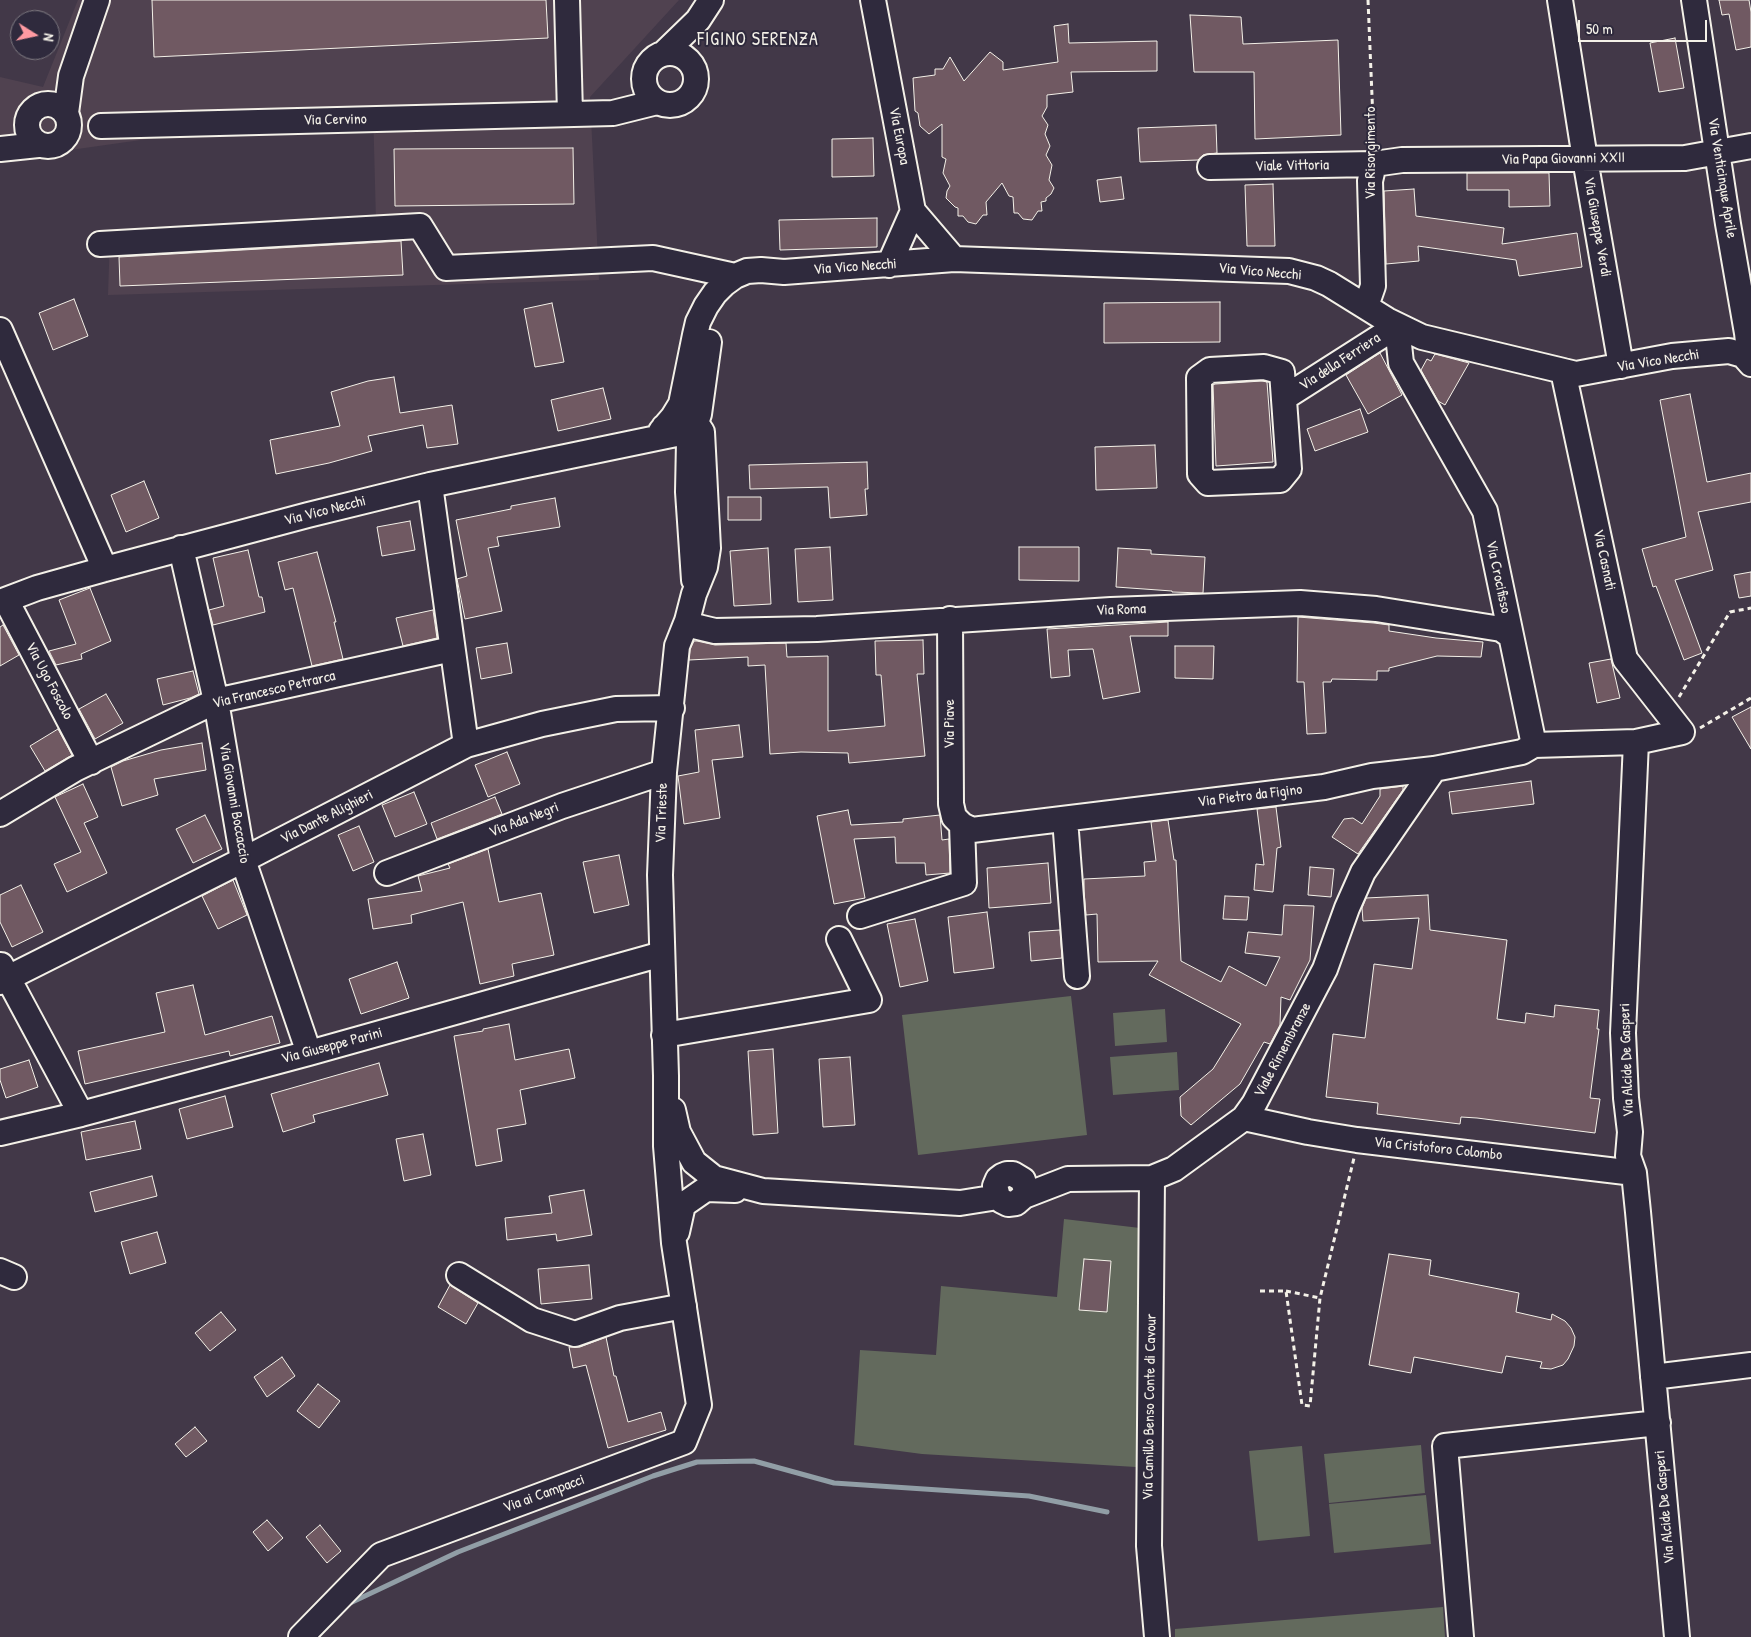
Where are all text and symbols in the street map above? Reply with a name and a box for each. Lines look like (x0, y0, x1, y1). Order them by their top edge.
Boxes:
north arrow (10, 10, 60, 60)
scale bar (1581, 10, 1710, 42)
text: 50 m (1586, 18, 1613, 39)
district label: FIGINO SERENZA (696, 29, 820, 51)
text: N (39, 32, 59, 43)
street label: Via Europa (885, 106, 913, 166)
street label: Via Risorgimento (1362, 106, 1380, 200)
street label: Via Cervino (303, 110, 367, 130)
street label: Via Venticinque Aprile (1704, 116, 1740, 240)
street label: Via Papa Giovanni XXII (1501, 149, 1625, 169)
street label: Viale Vittoria (1255, 156, 1329, 176)
street label: Via Giuseppe Verdi (1579, 176, 1615, 278)
street label: Via Vico Necchi (813, 255, 897, 279)
street label: Via Vico Necchi (1218, 259, 1302, 285)
street label: Via della Ferriera (1296, 329, 1384, 395)
street label: Via Vico Necchi (1615, 346, 1701, 376)
street label: Via Vico Necchi (282, 492, 368, 530)
street label: Via Casnati (1589, 528, 1619, 592)
street label: Via Crocifisso (1482, 539, 1514, 615)
street label: Via Roma (1096, 600, 1146, 620)
street label: Via Ugo Foscolo (21, 639, 77, 723)
street label: Via Francesco Petrarca (211, 667, 337, 713)
street label: Via Piave (941, 699, 959, 749)
street label: Via Giovanni Boccaccio (215, 741, 253, 865)
street label: Via Pietro da Figino (1197, 781, 1303, 811)
street label: Via Trieste (652, 783, 672, 843)
street label: Via Dante Alighieri (278, 786, 376, 848)
street label: Via Ada Negri (487, 798, 561, 842)
street label: Viale Rimembranze (1250, 1000, 1316, 1100)
street label: Via Alcide De Gasperi (1616, 1003, 1638, 1117)
street label: Via Giuseppe Parini (279, 1024, 385, 1068)
street label: Via Cristoforo Colombo (1373, 1133, 1503, 1165)
street label: Via Camillo Benso Conte di Cavour (1139, 1314, 1161, 1500)
street label: Via Alcide De Gasperi (1651, 1450, 1679, 1564)
street label: Via ai Campacci (501, 1471, 587, 1517)

